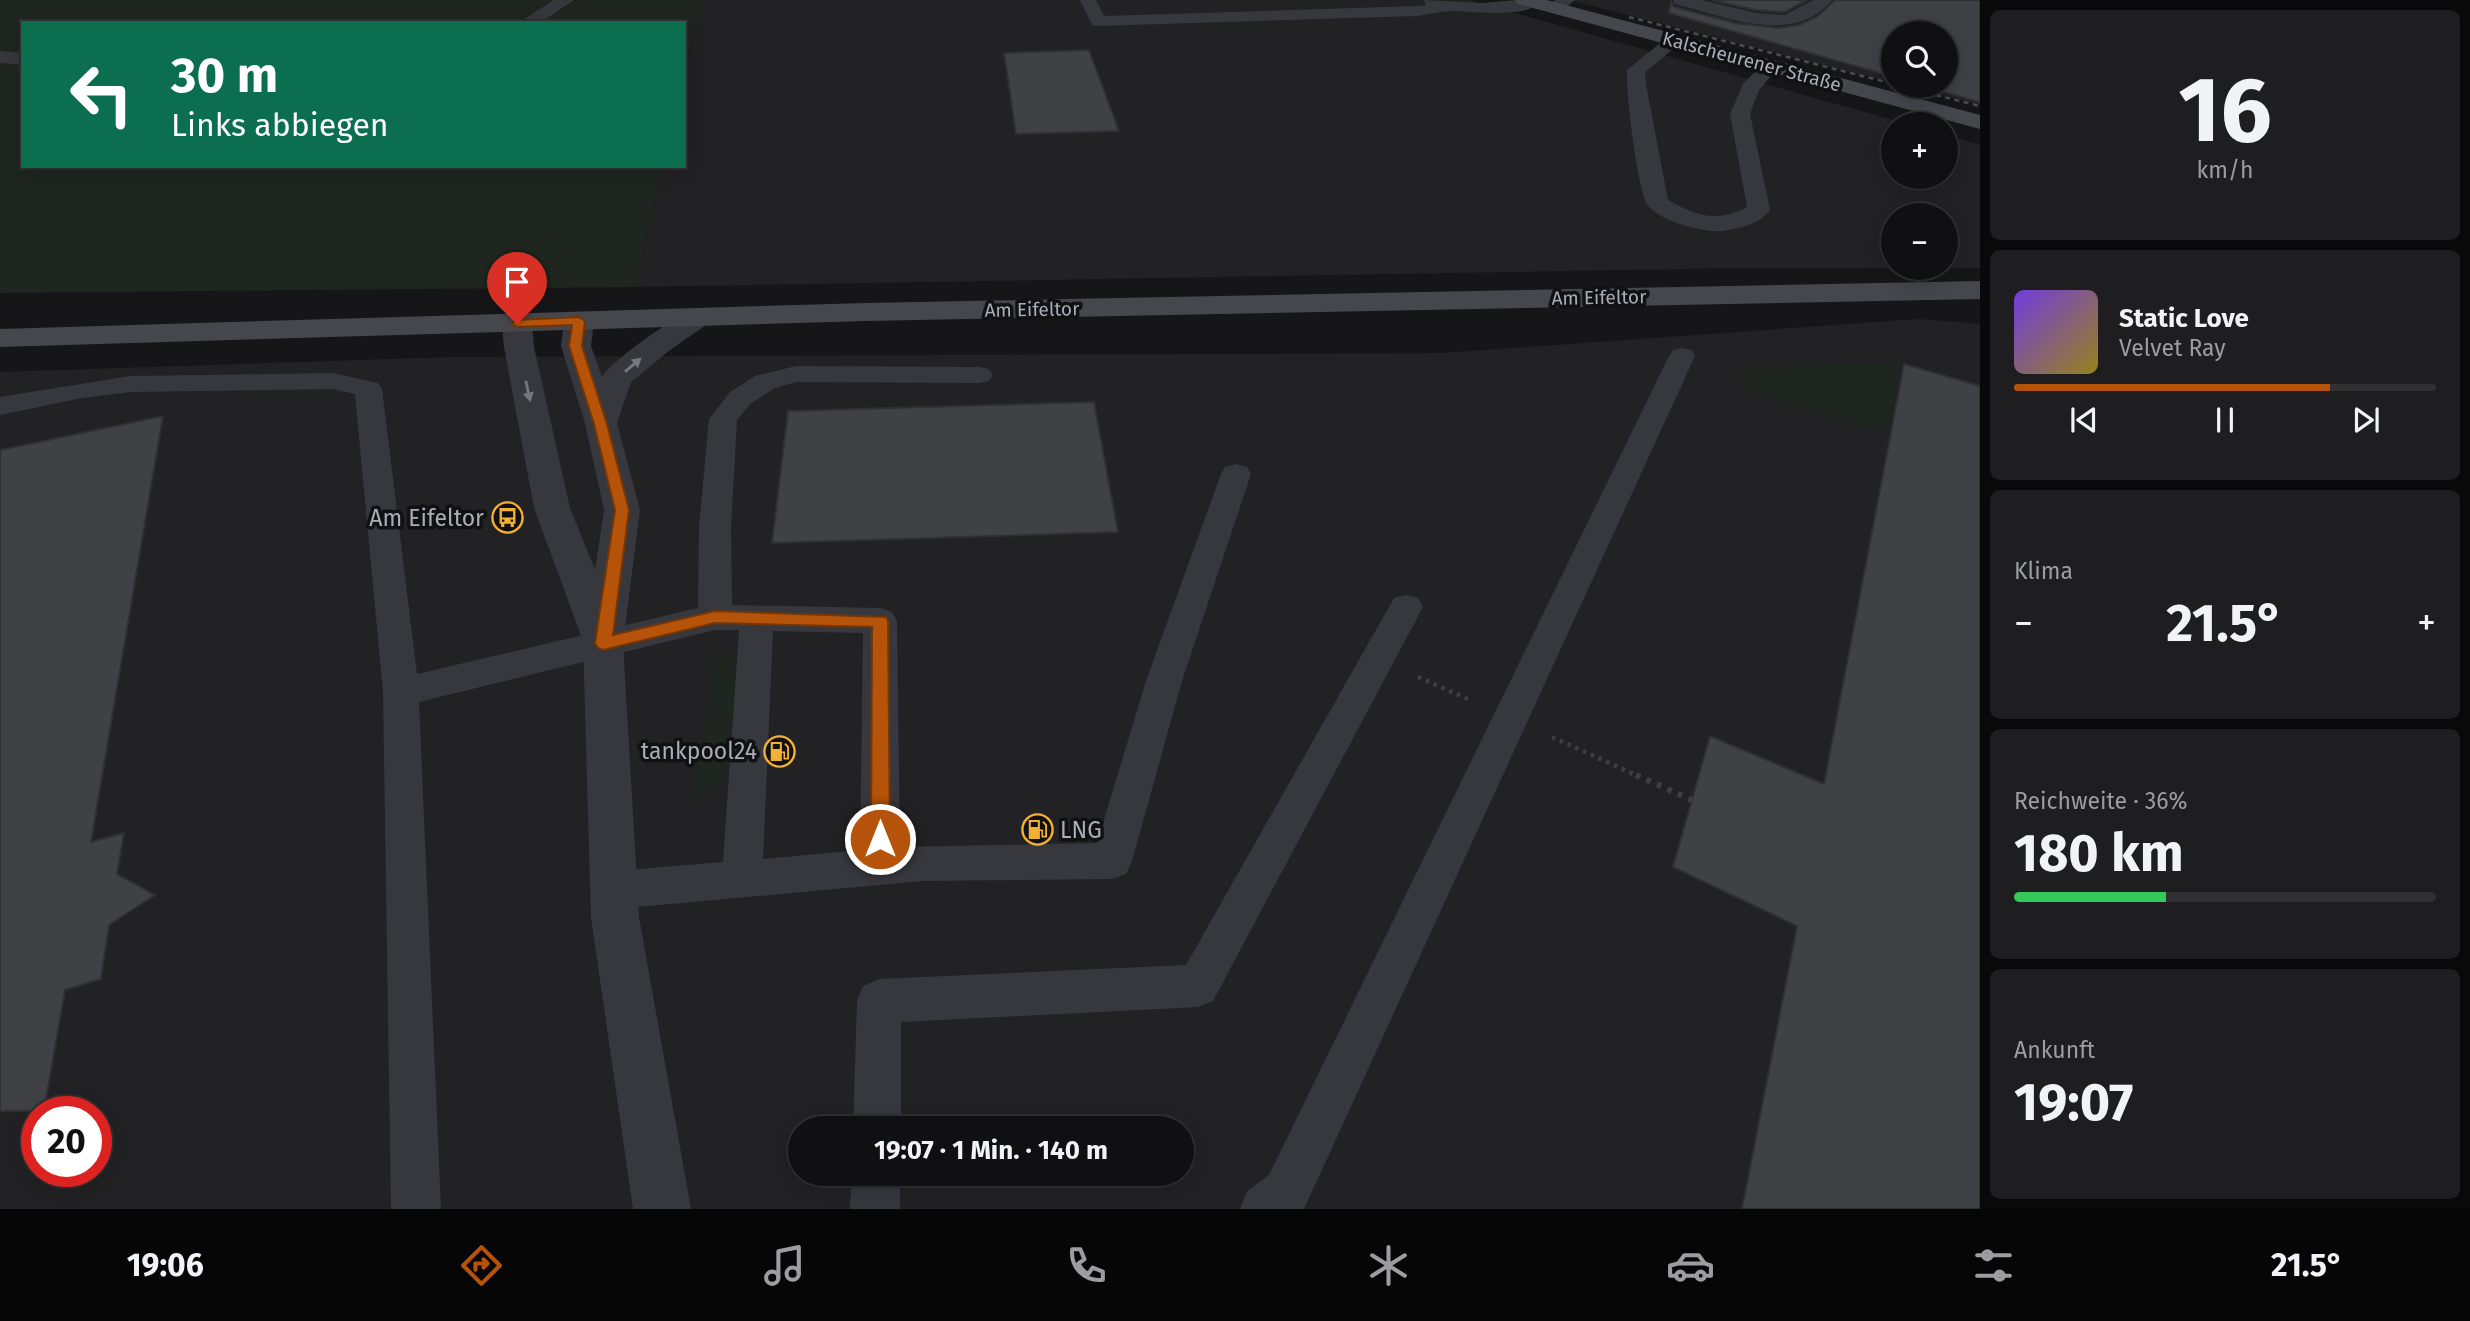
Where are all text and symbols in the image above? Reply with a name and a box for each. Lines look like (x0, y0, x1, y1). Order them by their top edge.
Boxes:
map controls (1881, 21, 1958, 280)
button: search (1881, 21, 1958, 98)
street label: Kalscheurener Straße (1660, 27, 1844, 96)
text: 30 m (171, 46, 278, 105)
icon: left (56, 49, 147, 140)
text: 16 (2178, 56, 2272, 165)
text: Links abbiegen (171, 106, 389, 144)
button: + (1881, 112, 1958, 189)
text: km/h (2197, 156, 2253, 184)
button: − (1881, 203, 1958, 280)
pin (487, 252, 547, 324)
icon: arrive (498, 263, 536, 301)
street label: Am Eifeltor (1551, 285, 1647, 310)
street label: Am Eifeltor (984, 297, 1080, 322)
text: Static Love (2119, 303, 2249, 334)
text: Velvet Ray (2119, 334, 2226, 362)
one-way arrow (624, 358, 641, 373)
one-way arrow (523, 380, 534, 402)
icon: previous (2065, 401, 2103, 439)
icon: pause (2206, 401, 2244, 439)
icon: next (2347, 401, 2385, 439)
bus stop icon: Am Eifeltor (490, 501, 524, 535)
place label: Am Eifeltor (369, 504, 484, 532)
text: Klima (2014, 557, 2073, 585)
text: 21.5° (2166, 592, 2284, 655)
text: − (2014, 600, 2033, 646)
text: + (2417, 600, 2436, 646)
fuel station icon: tankpool24 (763, 734, 797, 768)
place label: tankpool24 (641, 737, 757, 765)
text: Reichweite · 36% (2014, 787, 2188, 815)
position arrow (843, 802, 917, 876)
fuel station icon: LNG (1020, 813, 1054, 847)
place label: LNG (1060, 816, 1102, 844)
text: 180 km (2014, 822, 2184, 885)
text: Ankunft (2014, 1036, 2095, 1064)
text: 19:07 (2014, 1071, 2133, 1134)
speed limit sign: 20 (21, 1096, 112, 1187)
text: 19:07 · 1 Min. · 140 m (874, 1135, 1108, 1166)
icon: directions (457, 1241, 506, 1290)
icon: music (760, 1241, 809, 1290)
icon: phone (1062, 1241, 1111, 1290)
icon: climate (1364, 1241, 1413, 1290)
icon: car (1666, 1241, 1715, 1290)
icon: filters (1969, 1241, 2018, 1290)
text: 19:06 (127, 1246, 204, 1284)
text: 21.5° (2271, 1246, 2343, 1284)

